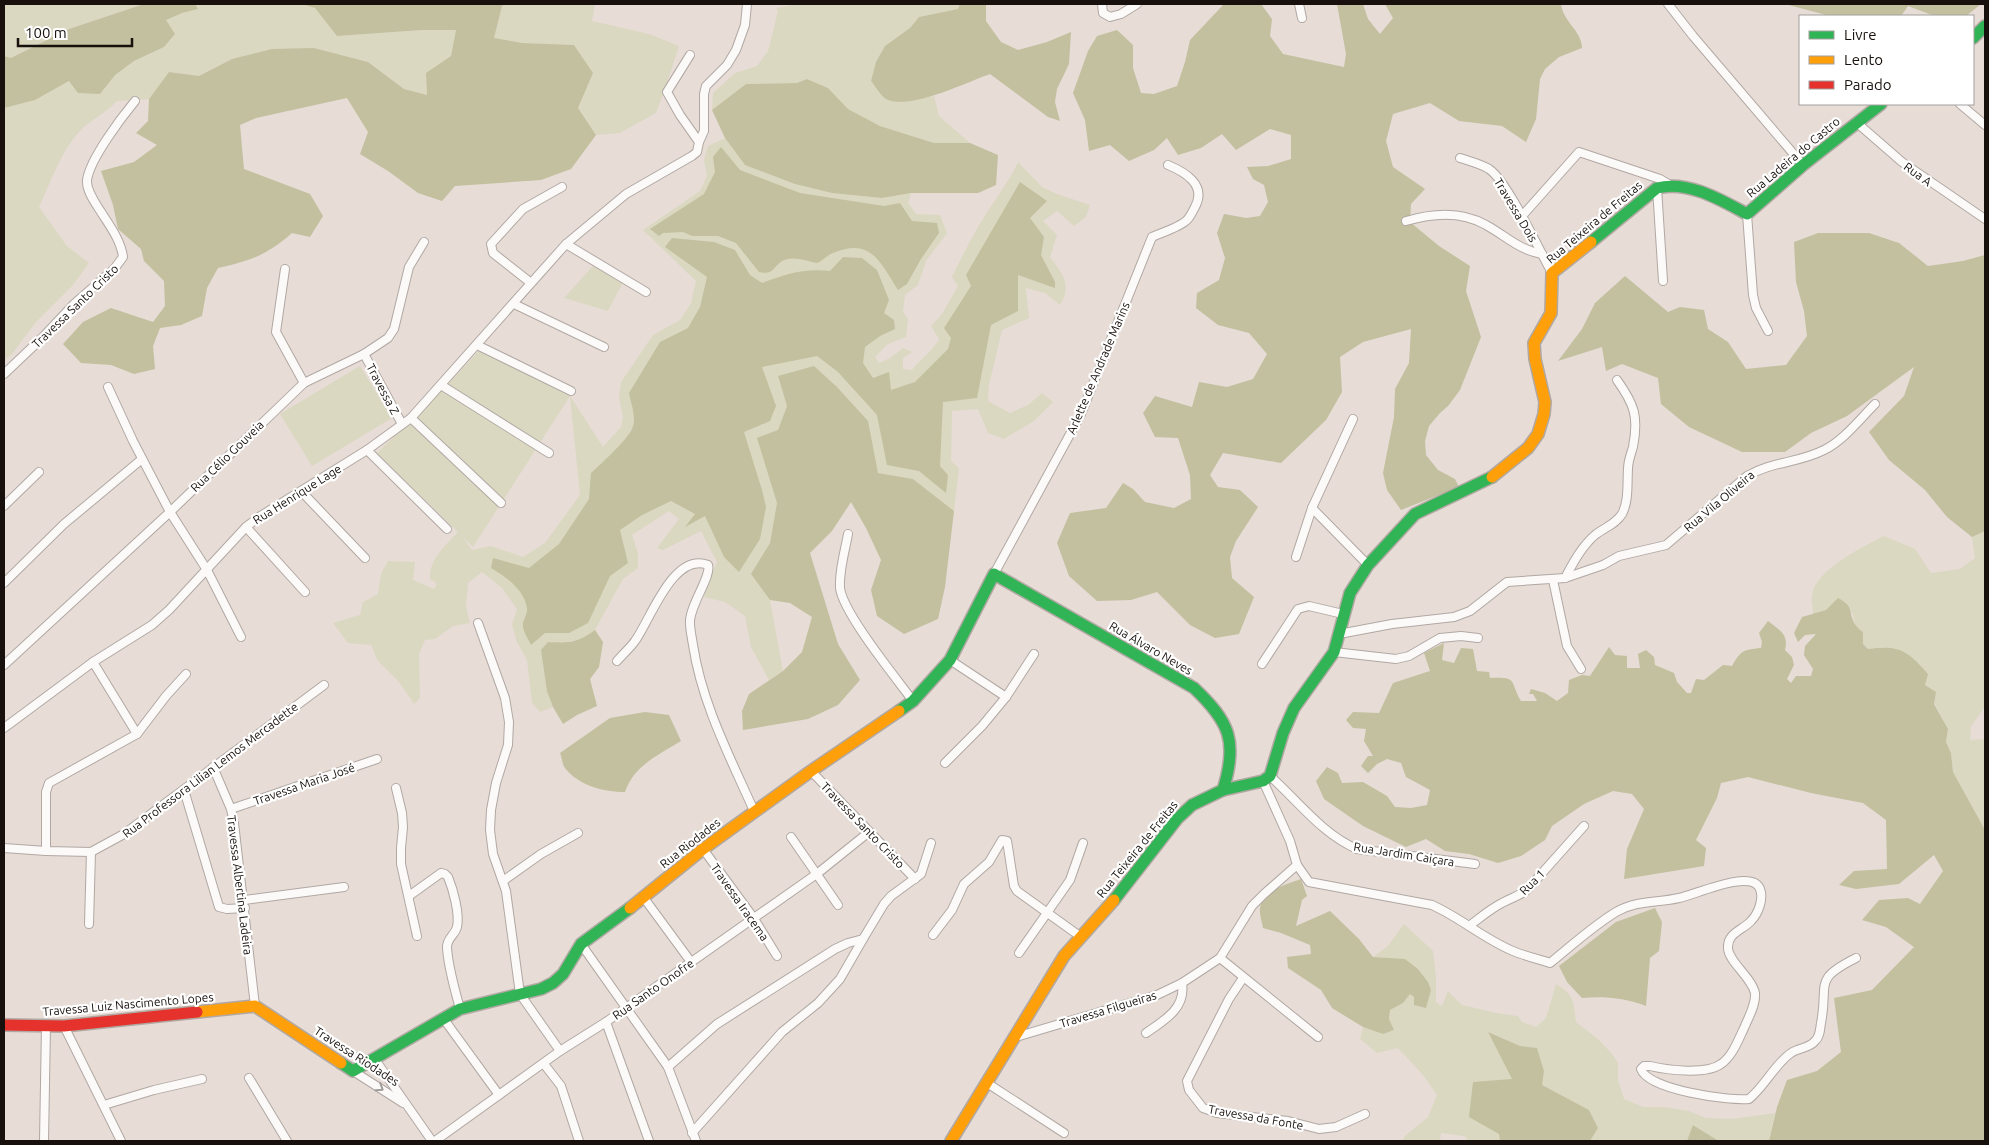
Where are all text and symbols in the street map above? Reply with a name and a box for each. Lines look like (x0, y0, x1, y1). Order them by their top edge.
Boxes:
scale bar (18, 15, 131, 47)
legend (1799, 15, 1974, 105)
text: 100 m (25, 24, 67, 41)
text: Livre (1844, 26, 1877, 43)
text: Lento (1844, 51, 1883, 68)
text: Parado (1844, 76, 1891, 93)
street label: Rua Ladeira do Castro (1744, 114, 1842, 200)
street label: Rua A (1902, 160, 1935, 188)
street label: Travessa Dois (1492, 176, 1540, 244)
street label: Rua Teixeira de Freitas (1544, 178, 1644, 266)
street label: Travessa Santo Cristo (29, 262, 121, 350)
street label: Arlette de Andrade Marins (1064, 300, 1132, 436)
street label: Travessa Z (364, 361, 402, 417)
street label: Rua Célio Gouveia (188, 418, 266, 494)
street label: Rua Henrique Lage (250, 462, 344, 526)
street label: Rua Vila Oliveira (1681, 468, 1757, 534)
street label: Rua Álvaro Neves (1107, 619, 1195, 677)
street label: Rua Professora Lilian Lemos Mercadette (120, 700, 300, 840)
street label: Travessa Maria José (252, 761, 356, 807)
street label: Travessa Santo Cristo (819, 779, 907, 871)
street label: Rua Teixeira de Freitas (1094, 798, 1180, 900)
street label: Travessa Albertina Ladeira (225, 814, 255, 956)
street label: Rua Riodades (657, 815, 723, 871)
street label: Rua Jardim Caiçara (1353, 840, 1455, 868)
street label: Travessa Iracema (709, 861, 771, 943)
street label: Rua 1 (1517, 867, 1547, 897)
street label: Rua Santo Onofre (610, 956, 696, 1022)
street label: Travessa Filgueiras (1058, 988, 1158, 1030)
street label: Travessa Luiz Nascimento Lopes (42, 990, 214, 1018)
street label: Travessa Riodades (312, 1024, 402, 1088)
one-way arrow (374, 1082, 384, 1091)
street label: Travessa da Fonte (1208, 1102, 1304, 1132)

